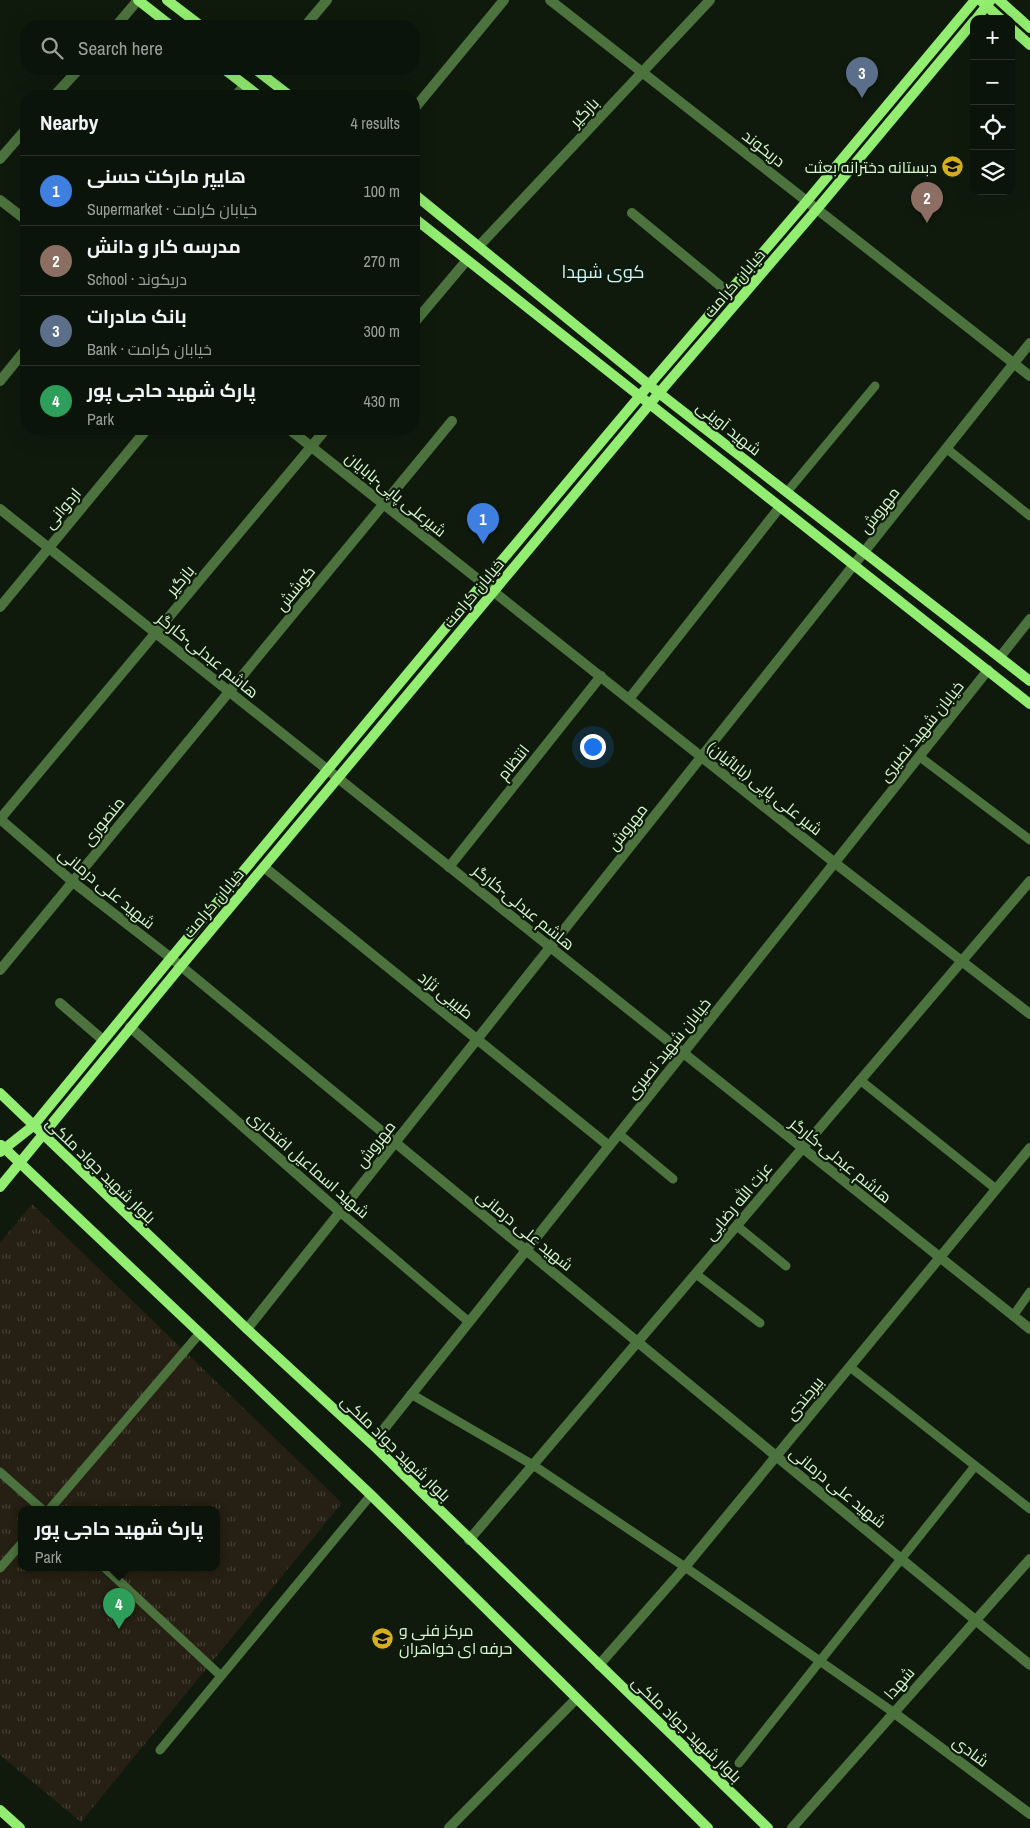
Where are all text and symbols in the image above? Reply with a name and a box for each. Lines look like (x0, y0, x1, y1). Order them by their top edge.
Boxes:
map controls (970, 15, 1015, 195)
button: + (970, 15, 1015, 60)
search box (20, 20, 420, 75)
icon: search (38, 34, 66, 62)
text: Search here (78, 35, 163, 61)
pin: 3 (846, 57, 878, 98)
button: − (970, 60, 1015, 105)
street label: بازگیر (564, 92, 603, 132)
button: locate (970, 105, 1015, 150)
text: Nearby (40, 108, 98, 137)
text: 4 results (350, 112, 400, 134)
street label: دریکوند (738, 124, 790, 172)
button: layers (970, 150, 1015, 195)
school or university icon: دبستانه دخترانه بعثت (941, 155, 965, 179)
place label: دبستانه دخترانه بعثت (805, 156, 937, 178)
text: هایپر مارکت حسنی (87, 163, 246, 189)
text: 1 (52, 180, 60, 202)
text: 100 m (364, 180, 400, 202)
pin: 2 (911, 182, 943, 223)
text: Supermarket · خیابان کرامت (87, 198, 257, 220)
text: مدرسه کار و دانش (87, 233, 241, 259)
street label: خیابان کرامت (698, 244, 770, 322)
text: 2 (52, 250, 60, 272)
text: 270 m (364, 250, 400, 272)
district label: کوی شهدا (561, 259, 645, 284)
text: School · دریکوند (87, 268, 187, 290)
text: بانک صادرات (87, 303, 187, 329)
text: 3 (52, 320, 60, 342)
text: 300 m (364, 320, 400, 342)
text: Bank · خیابان کرامت (87, 338, 212, 360)
text: پارک شهید حاجی پور (87, 377, 256, 403)
text: 4 (52, 390, 60, 412)
text: 430 m (364, 390, 400, 412)
street label: شهید آوینی (692, 396, 766, 460)
text: Park (87, 408, 114, 430)
street label: شیرعلی پاپی-بابایان (340, 446, 451, 542)
street label: مهروش (854, 482, 904, 538)
street label: اردوانی (38, 483, 86, 533)
pin: 1 (467, 503, 499, 544)
street label: خیابان کرامت (438, 554, 508, 632)
street label: بازگیر (160, 560, 199, 601)
street label: کوشش (270, 561, 320, 615)
street label: هاشم عبدلی-کارگر (151, 606, 264, 704)
street label: خیابان شهید نصیری (873, 676, 969, 786)
your location (580, 734, 606, 760)
street label: شیر علی پاپی (بابائیان) (702, 736, 827, 841)
street label: انتظام (492, 740, 535, 785)
street label: منصوری (77, 792, 129, 850)
street label: مهروش (602, 799, 652, 855)
street label: شهید علی درمانی (54, 842, 160, 934)
street label: هاشم عبدلی-کارگر (467, 858, 580, 956)
street label: خیابان کرامت (178, 864, 248, 942)
street label: طبیبی نژاد (414, 966, 478, 1024)
street label: خیابان شهید نصیری (620, 993, 716, 1103)
street label: شهید اسماعیل افتخاری (244, 1105, 374, 1223)
street label: هاشم عبدلی-کارگر (784, 1111, 897, 1209)
street label: بلوار شهید جواد ملکی (41, 1112, 161, 1228)
street label: مهروش (350, 1116, 400, 1172)
street label: عزت الله رضایی (699, 1157, 777, 1245)
street label: شهید علی درمانی (472, 1184, 578, 1276)
street label: بیرجندی (780, 1372, 828, 1424)
street label: بلوار شهید جواد ملکی (336, 1390, 456, 1506)
street label: شهید علی درمانی (785, 1441, 891, 1533)
popup (18, 1506, 220, 1571)
text: پارک شهید حاجی پور (35, 1515, 203, 1541)
text: Park (35, 1546, 62, 1568)
pin: 4 (103, 1588, 135, 1629)
place label: مرکز فنی و حرفه ای خواهران (399, 1619, 513, 1659)
school or university icon: مرکز فنی و حرفه ای خواهران (371, 1627, 395, 1651)
street label: شهدا (879, 1662, 919, 1704)
street label: بلوار شهید جواد ملکی (627, 1671, 747, 1787)
street label: شادی (948, 1730, 994, 1772)

